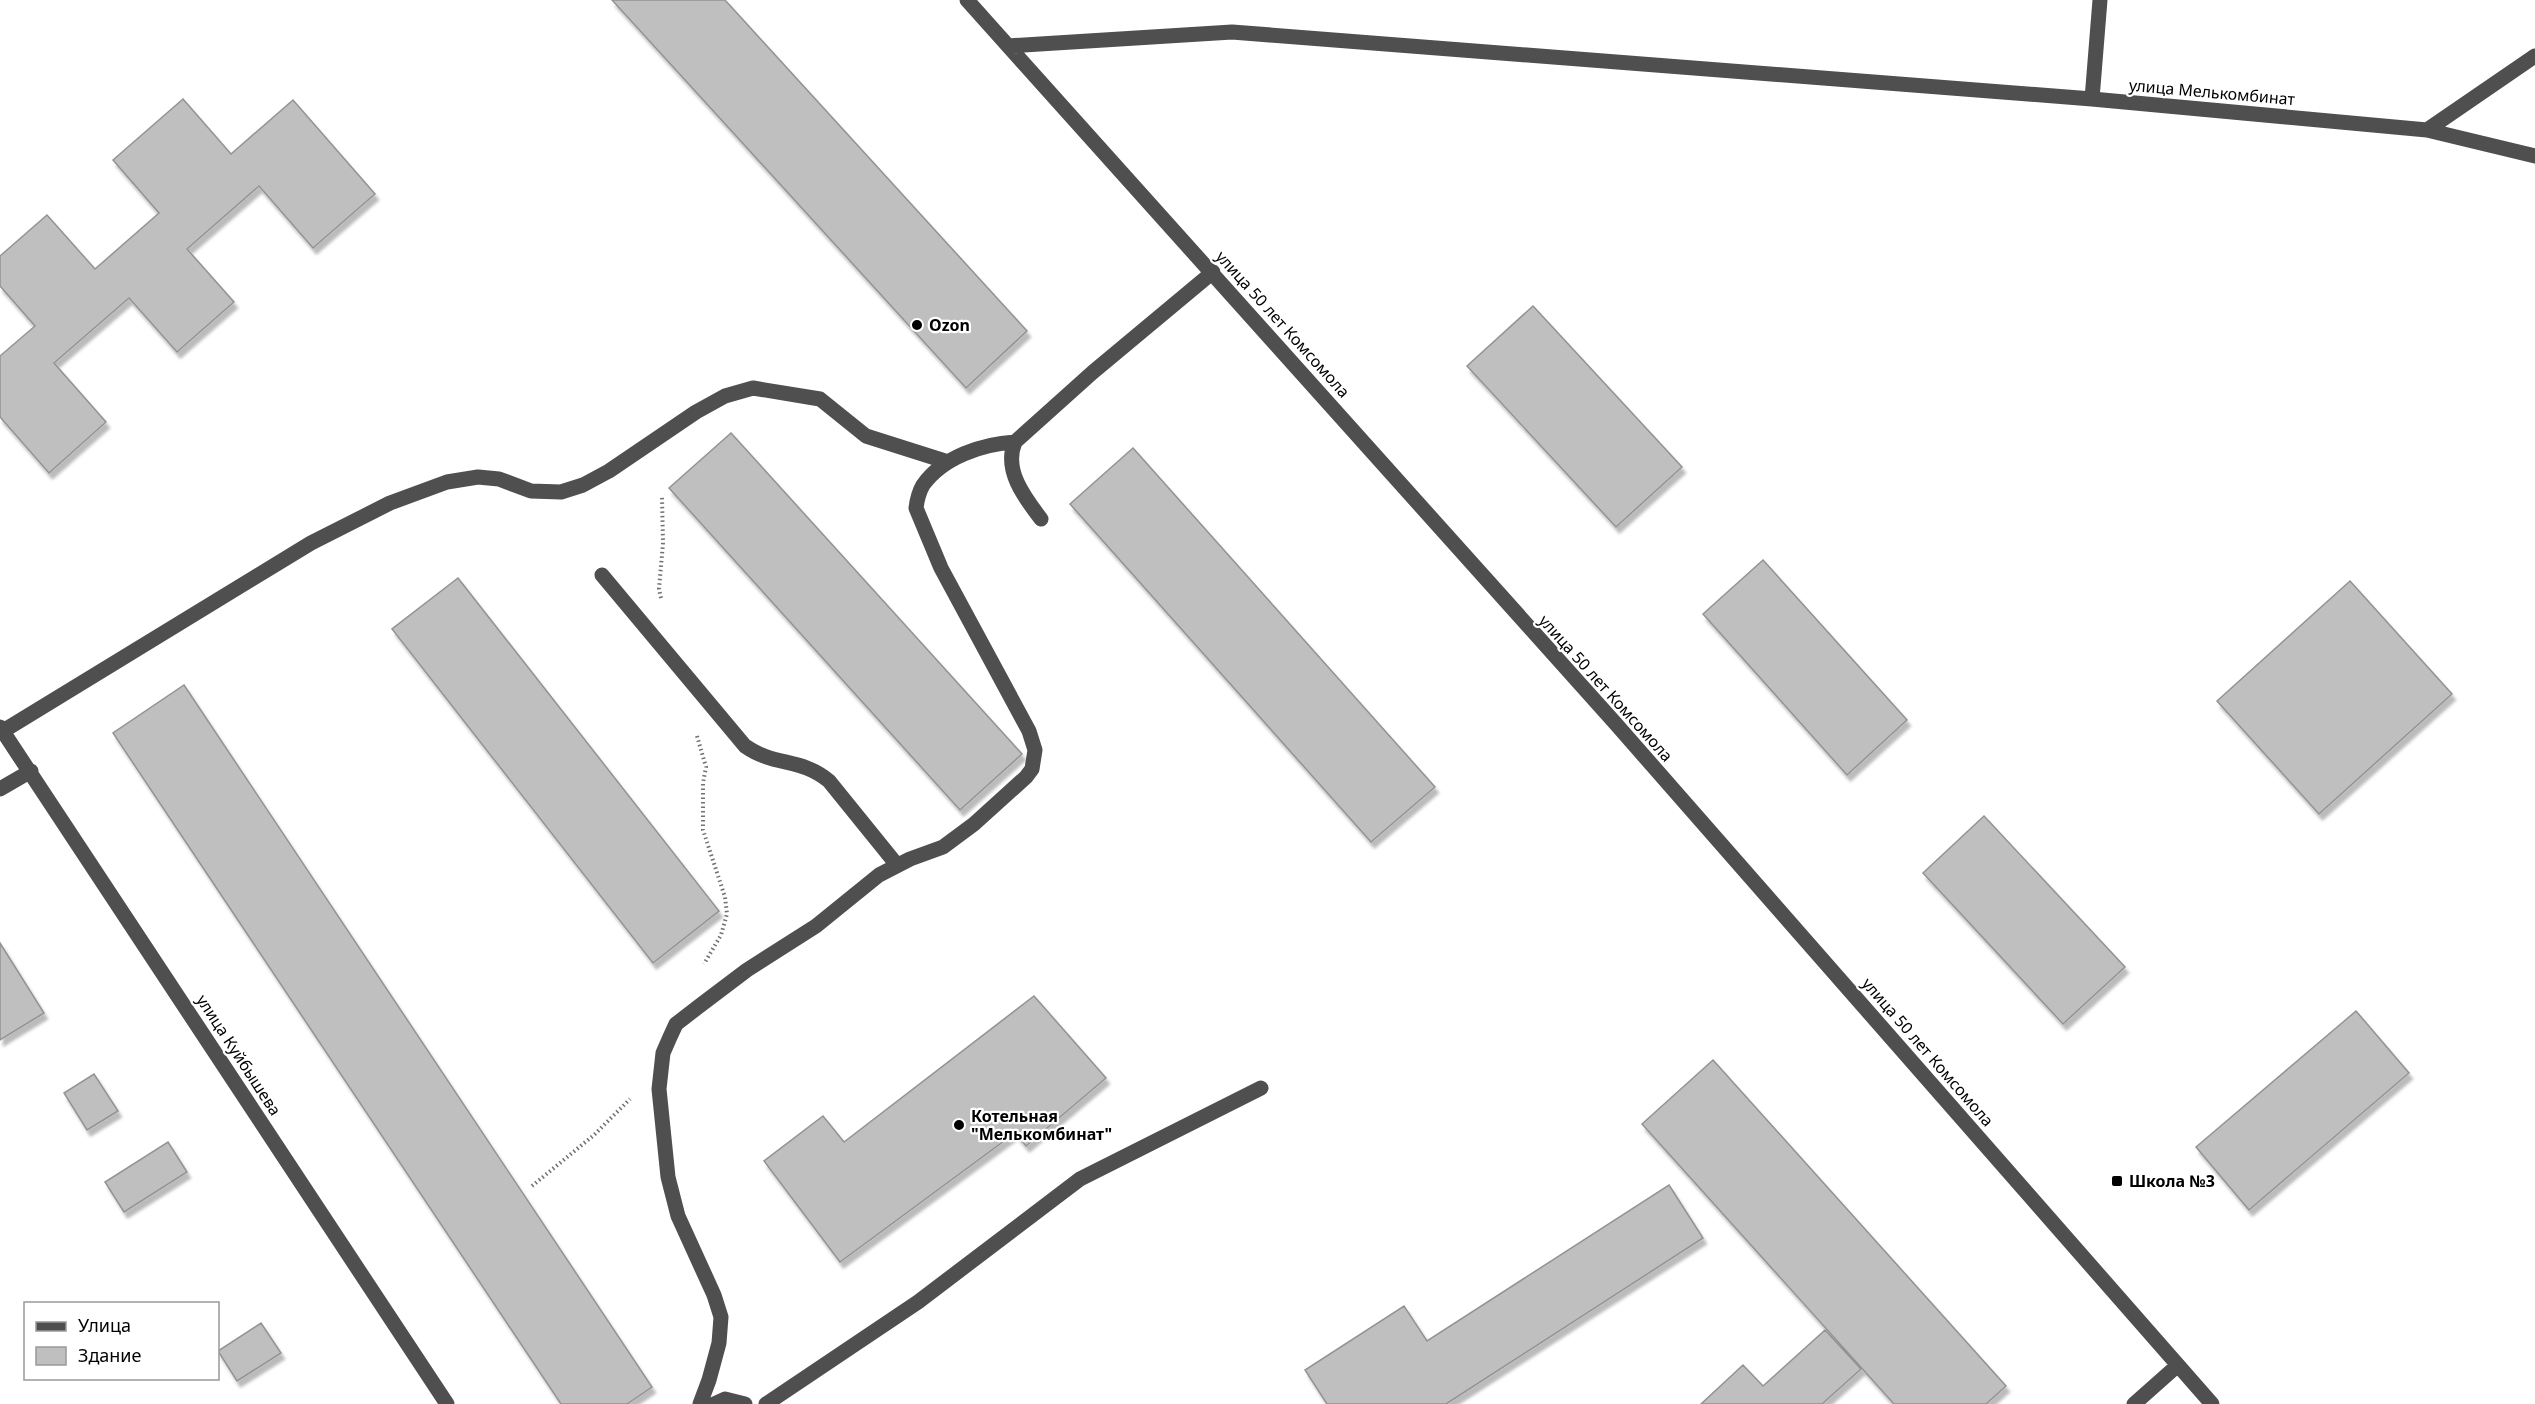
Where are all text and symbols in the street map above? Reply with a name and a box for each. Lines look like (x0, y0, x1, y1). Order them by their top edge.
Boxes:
street label: улица Мелькомбинат (2128, 74, 2296, 110)
street label: улица 50 лет Комсомола (1211, 246, 1355, 402)
place label: Ozon (929, 314, 970, 336)
marker: Ozon (910, 318, 924, 332)
street label: улица 50 лет Комсомола (1534, 610, 1678, 766)
street label: улица 50 лет Комсомола (1857, 973, 1999, 1131)
street label: улица Куйбышева (192, 990, 286, 1120)
place label: Котельная "Мелькомбинат" (971, 1105, 1112, 1145)
marker: Котельная "Мелькомбинат" (952, 1118, 966, 1132)
place label: Школа №3 (2129, 1170, 2215, 1192)
marker: Школа №3 (2110, 1174, 2124, 1188)
legend (24, 1302, 219, 1380)
text: Улица (78, 1313, 131, 1337)
text: Здание (78, 1343, 142, 1367)

